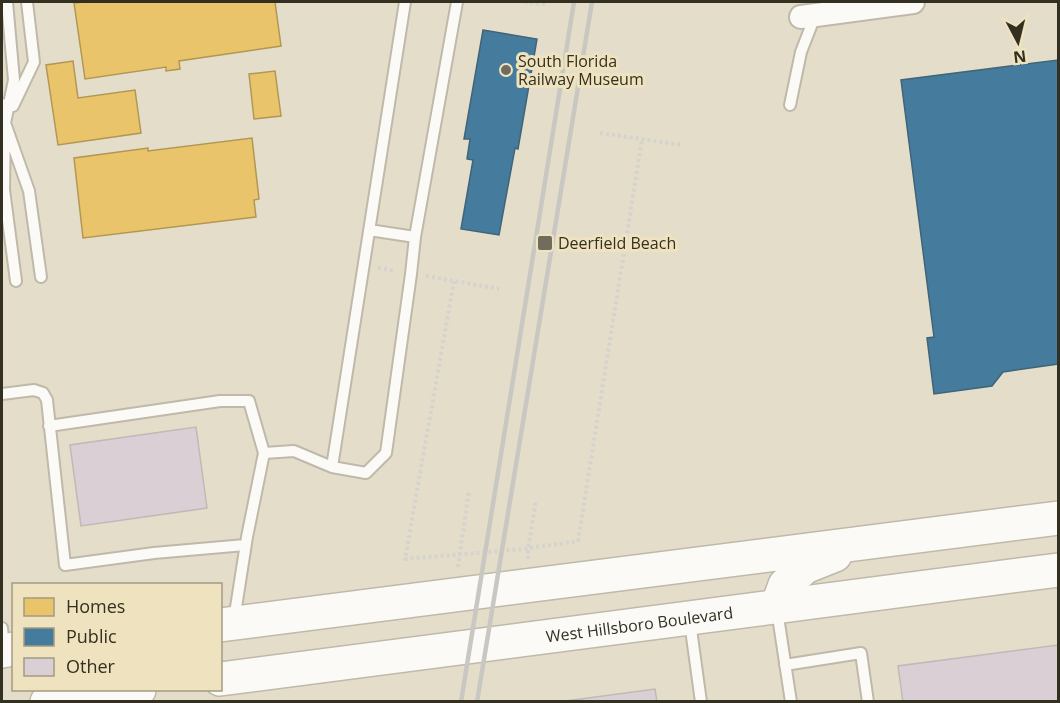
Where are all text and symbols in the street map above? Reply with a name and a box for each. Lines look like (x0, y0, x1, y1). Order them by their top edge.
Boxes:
north arrow (988, 12, 1048, 72)
text: N (1012, 45, 1028, 69)
place label: South Florida Railway Museum (518, 50, 644, 90)
marker: South Florida Railway Museum (499, 63, 513, 77)
place label: Deerfield Beach (558, 232, 676, 254)
marker: Deerfield Beach (536, 234, 554, 252)
legend (12, 583, 222, 691)
text: Homes (66, 594, 125, 618)
street label: West Hillsboro Boulevard (545, 601, 734, 648)
text: Public (66, 624, 117, 648)
text: Other (66, 654, 116, 678)

